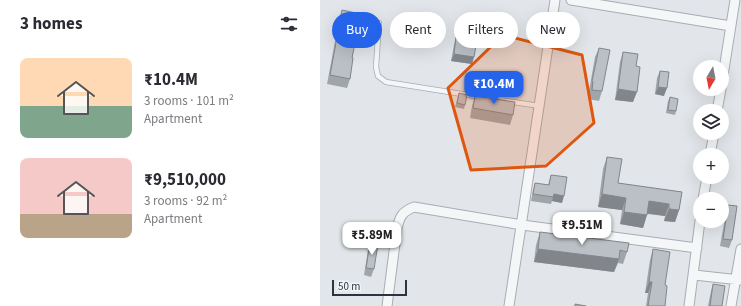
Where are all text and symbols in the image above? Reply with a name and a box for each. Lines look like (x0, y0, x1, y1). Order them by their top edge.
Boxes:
text: 3 homes (20, 12, 82, 36)
chip: Buy (332, 12, 382, 48)
chip: Rent (390, 12, 446, 48)
chip: Filters (454, 12, 518, 48)
chip: New (526, 12, 580, 48)
icon: filters (278, 13, 300, 35)
north arrow (693, 60, 729, 96)
map controls (693, 60, 729, 228)
text: ₹10.4M (144, 68, 198, 92)
pin: ₹10.4M (461, 71, 527, 105)
icon: home (52, 74, 100, 122)
text: ₹10.4M (473, 75, 515, 93)
text: 3 rooms · 101 m² (144, 92, 234, 110)
button: layers (693, 104, 729, 140)
text: Apartment (144, 110, 202, 128)
button: + (693, 148, 729, 184)
text: ₹9,510,000 (144, 168, 226, 192)
icon: home (52, 174, 100, 222)
text: 3 rooms · 92 m² (144, 192, 227, 210)
button: − (693, 192, 729, 228)
text: Apartment (144, 210, 202, 228)
pin: ₹9.51M (549, 212, 615, 246)
text: ₹9.51M (561, 216, 603, 234)
pin: ₹5.89M (339, 222, 405, 256)
text: ₹5.89M (351, 226, 393, 244)
scale bar (332, 278, 407, 297)
text: 50 m (338, 279, 360, 294)

